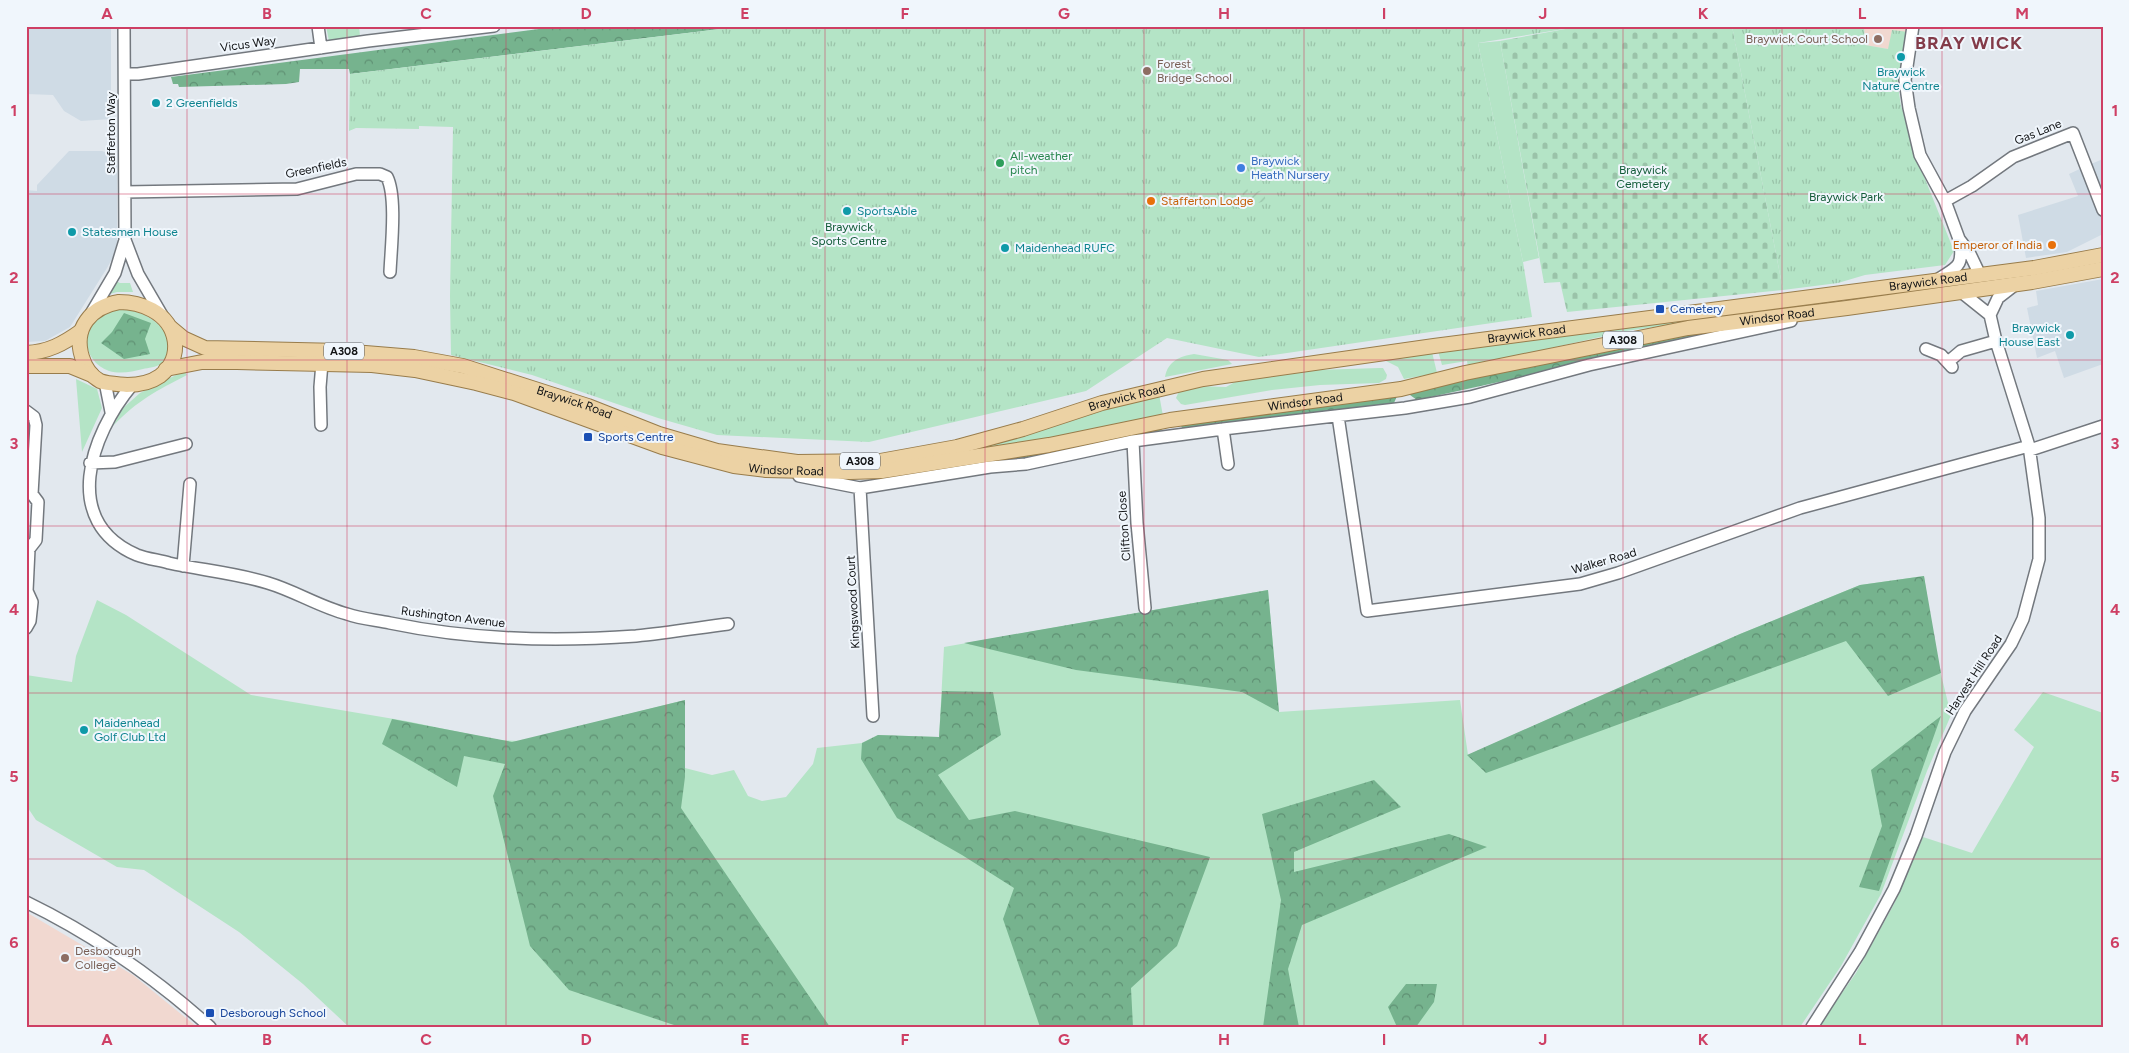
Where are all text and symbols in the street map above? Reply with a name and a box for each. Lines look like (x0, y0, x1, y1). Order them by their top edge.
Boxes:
text: A (101, 4, 113, 23)
text: B (262, 4, 272, 23)
text: C (420, 4, 432, 23)
text: D (580, 4, 592, 23)
text: E (740, 4, 750, 23)
text: F (901, 4, 910, 23)
text: G (1058, 4, 1070, 23)
text: H (1218, 4, 1230, 23)
text: I (1382, 4, 1386, 23)
text: J (1539, 4, 1547, 23)
text: K (1698, 4, 1709, 23)
text: L (1858, 4, 1867, 23)
text: M (2015, 4, 2029, 23)
place label: Braywick Court School (1746, 32, 1868, 46)
district label: BRAY WICK (1915, 32, 2023, 54)
street label: Vicus Way (219, 33, 277, 55)
marker: Braywick Court School (1872, 33, 1884, 45)
marker: Braywick Nature Centre (1895, 51, 1907, 63)
place label: Forest Bridge School (1157, 57, 1232, 85)
marker: Forest Bridge School (1141, 65, 1153, 77)
place label: Braywick Nature Centre (1862, 65, 1940, 93)
street label: Stafferton Way (104, 91, 118, 174)
place label: 2 Greenfields (166, 96, 238, 110)
marker: 2 Greenfields (150, 97, 162, 109)
text: 1 (11, 101, 17, 120)
text: 1 (2112, 101, 2118, 120)
street label: Gas Lane (2012, 116, 2064, 148)
place label: All-weather pitch (1010, 149, 1072, 177)
place label: Braywick Heath Nursery (1251, 154, 1330, 182)
street label: Greenfields (284, 155, 348, 181)
marker: All-weather pitch (994, 157, 1006, 169)
marker: Braywick Heath Nursery (1235, 162, 1247, 174)
park label: Braywick Cemetery (1616, 163, 1670, 191)
park label: Braywick Park (1809, 190, 1883, 204)
place label: Stafferton Lodge (1161, 194, 1254, 208)
marker: Stafferton Lodge (1145, 195, 1157, 207)
place label: SportsAble (857, 204, 917, 218)
marker: SportsAble (841, 205, 853, 217)
park label: Braywick Sports Centre (811, 220, 887, 248)
place label: Statesmen House (82, 225, 178, 239)
marker: Statesmen House (66, 226, 78, 238)
place label: Emperor of India (1953, 238, 2042, 252)
marker: Emperor of India (2046, 239, 2058, 251)
place label: Maidenhead RUFC (1015, 241, 1115, 255)
marker: Maidenhead RUFC (999, 242, 1011, 254)
text: 2 (9, 268, 19, 287)
text: 2 (2110, 268, 2120, 287)
street label: Braywick Road (1888, 270, 1968, 294)
place label: Cemetery (1670, 302, 1724, 316)
marker: Cemetery (1654, 303, 1666, 315)
street label: Windsor Road (1739, 305, 1815, 328)
place label: Braywick House East (1999, 321, 2060, 349)
street label: Braywick Road (1487, 322, 1567, 346)
marker: Braywick House East (2064, 329, 2076, 341)
road number: A308 (1603, 332, 1643, 348)
road number: A308 (324, 342, 364, 360)
street label: Braywick Road (1087, 381, 1167, 414)
street label: Braywick Road (535, 383, 614, 422)
street label: Windsor Road (1267, 390, 1344, 414)
place label: Sports Centre (598, 430, 674, 444)
marker: Sports Centre (582, 431, 594, 443)
text: 3 (10, 434, 19, 453)
text: 3 (2111, 434, 2120, 453)
road number: A308 (840, 452, 880, 470)
street label: Windsor Road (748, 461, 824, 478)
street label: Clifton Close (1115, 490, 1133, 561)
street label: Walker Road (1570, 545, 1638, 577)
street label: Kingswood Court (844, 554, 862, 649)
text: 4 (9, 600, 19, 619)
text: 4 (2110, 600, 2120, 619)
street label: Rushington Avenue (400, 604, 506, 630)
street label: Harvest Hill Road (1943, 632, 2005, 718)
place label: Maidenhead Golf Club Ltd (94, 716, 166, 744)
marker: Maidenhead Golf Club Ltd (78, 724, 90, 736)
text: 5 (9, 767, 19, 786)
text: 5 (2110, 767, 2120, 786)
text: 6 (9, 933, 19, 952)
text: 6 (2110, 933, 2120, 952)
place label: Desborough College (75, 944, 141, 972)
marker: Desborough College (59, 952, 71, 964)
place label: Desborough School (220, 1006, 326, 1020)
marker: Desborough School (204, 1007, 216, 1019)
text: A (101, 1030, 113, 1049)
text: B (262, 1030, 272, 1049)
text: C (420, 1030, 432, 1049)
text: D (580, 1030, 592, 1049)
text: E (740, 1030, 750, 1049)
text: F (901, 1030, 910, 1049)
text: G (1058, 1030, 1070, 1049)
text: H (1218, 1030, 1230, 1049)
text: I (1382, 1030, 1386, 1049)
text: J (1539, 1030, 1547, 1049)
text: K (1698, 1030, 1709, 1049)
text: L (1858, 1030, 1867, 1049)
text: M (2015, 1030, 2029, 1049)

